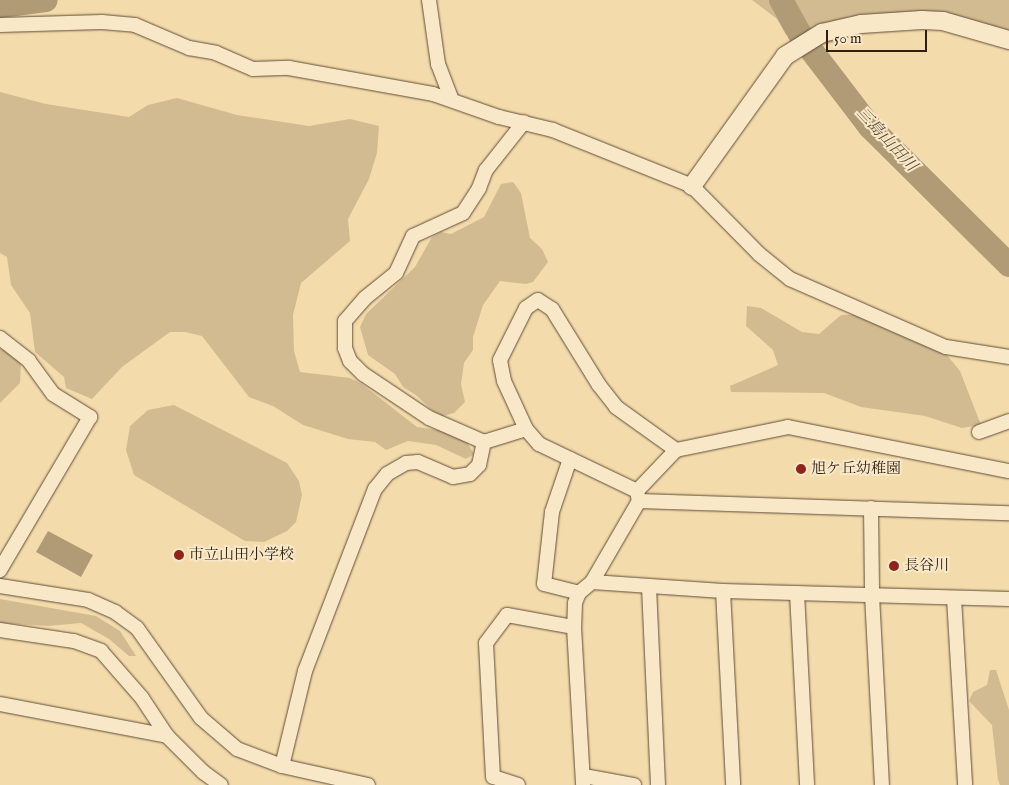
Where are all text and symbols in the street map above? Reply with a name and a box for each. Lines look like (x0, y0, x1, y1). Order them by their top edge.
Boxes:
scale bar (829, 20, 930, 52)
text: 50 m (834, 29, 862, 48)
water label: 三島山田川 (852, 104, 920, 176)
place label: 旭ケ丘幼稚園 (811, 460, 901, 478)
marker: 旭ケ丘幼稚園 (795, 463, 807, 475)
place label: 市立山田小学校 (189, 546, 294, 564)
marker: 市立山田小学校 (173, 549, 185, 561)
place label: 長谷川 (904, 557, 949, 575)
marker: 長谷川 (888, 560, 900, 572)

